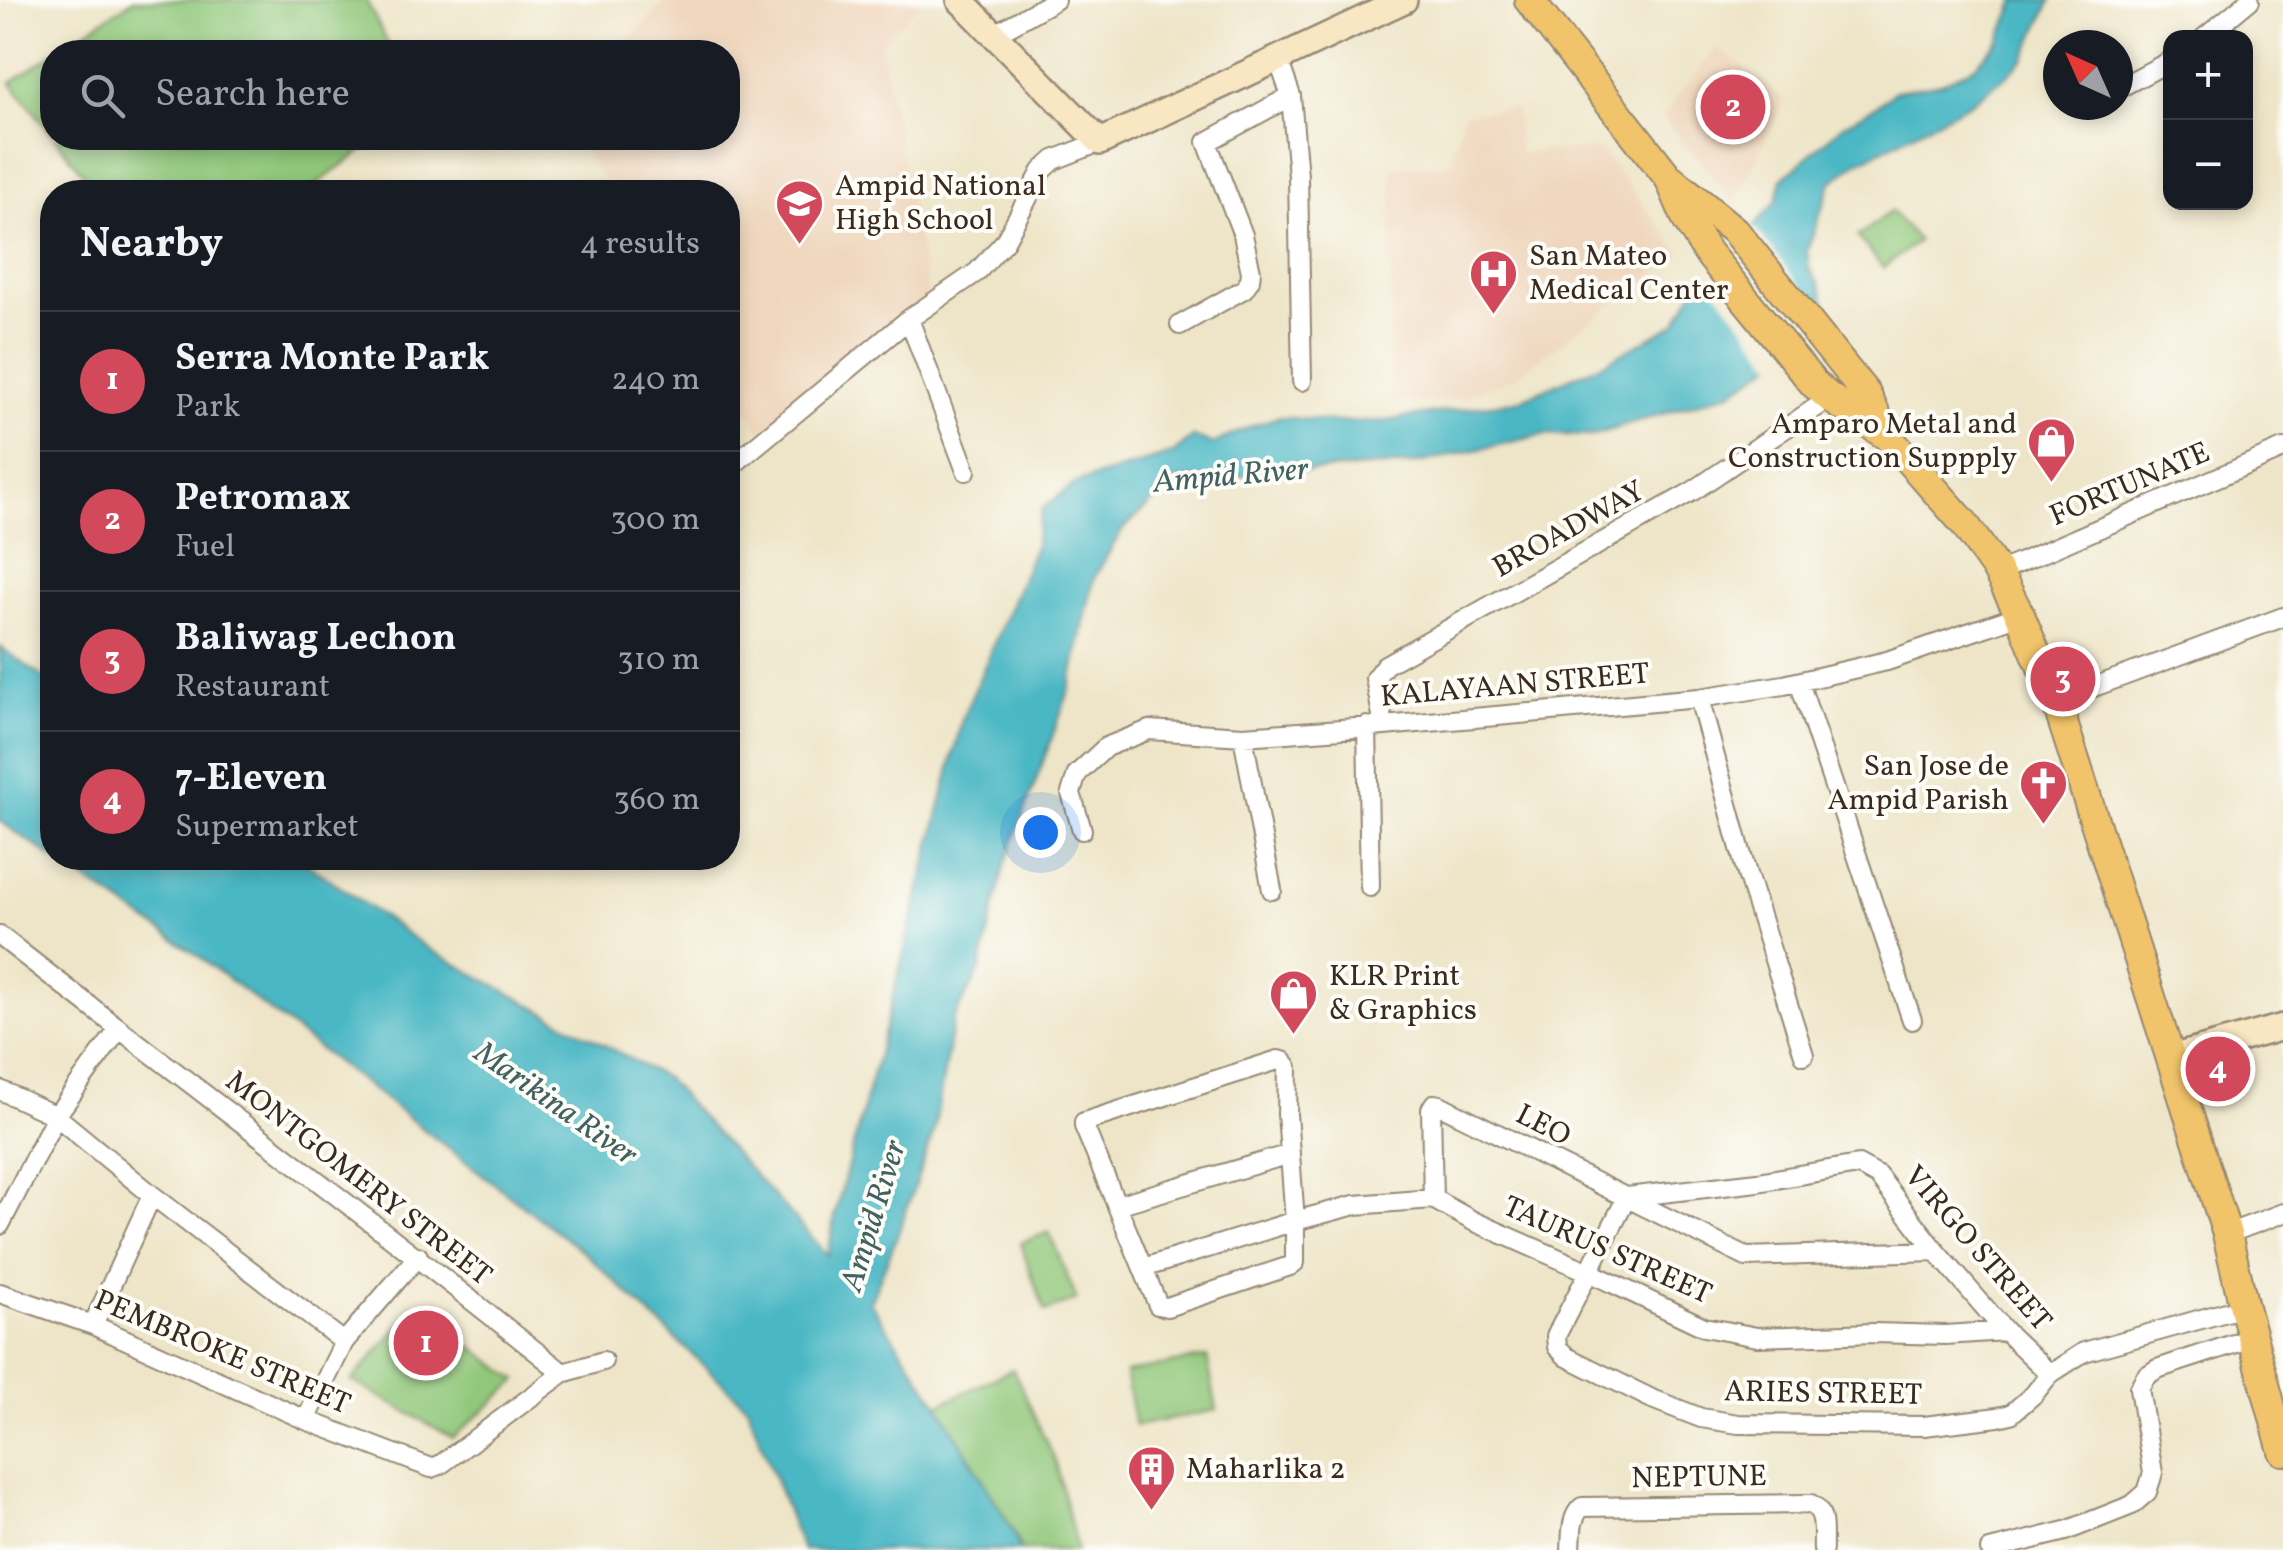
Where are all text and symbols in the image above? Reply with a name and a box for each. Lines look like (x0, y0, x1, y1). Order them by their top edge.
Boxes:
north arrow (2043, 30, 2133, 120)
map controls (2163, 30, 2253, 210)
button: + (2163, 30, 2253, 120)
search box (40, 40, 740, 150)
icon: search (75, 68, 130, 123)
text: Search here (155, 69, 350, 122)
pin: 2 (1700, 70, 1766, 144)
button: − (2163, 120, 2253, 210)
place label: Ampid National High School (835, 166, 1046, 242)
school or university icon: Ampid National High School (774, 178, 826, 246)
text: Nearby (80, 216, 223, 275)
text: 4 results (580, 223, 700, 267)
place label: San Mateo Medical Center (1529, 236, 1729, 312)
hospital icon: San Mateo Medical Center (1468, 248, 1520, 316)
text: Serra Monte Park (175, 333, 490, 386)
text: 1 (106, 359, 119, 403)
text: 240 m (611, 359, 700, 403)
text: Park (175, 386, 240, 430)
place label: Amparo Metal and Construction Suppply (1728, 404, 2017, 480)
shop icon: Amparo Metal and Construction Suppply (2026, 416, 2078, 484)
street label: FORTUNATE (2043, 432, 2217, 538)
water label: Ampid River (1150, 448, 1312, 506)
street label: BROADWAY (1485, 471, 1653, 589)
text: Petromax (175, 473, 351, 526)
text: 2 (104, 499, 121, 543)
text: 300 m (610, 499, 700, 543)
text: Fuel (175, 526, 235, 570)
text: Baliwag Lechon (175, 613, 457, 666)
text: 3 (104, 639, 121, 683)
text: 310 m (617, 639, 700, 683)
pin: 3 (2030, 642, 2096, 716)
street label: KALAYAAN STREET (1379, 653, 1651, 719)
text: Restaurant (175, 666, 330, 710)
place label: San Jose de Ampid Parish (1828, 746, 2009, 822)
text: 7-Eleven (175, 753, 327, 806)
church icon: San Jose de Ampid Parish (2018, 758, 2070, 826)
text: 4 (103, 779, 122, 823)
text: 360 m (613, 779, 700, 823)
text: Supermarket (175, 806, 359, 850)
your location (1015, 807, 1066, 858)
place label: KLR Print & Graphics (1329, 956, 1477, 1032)
shop icon: KLR Print & Graphics (1268, 968, 1320, 1036)
water label: Marikina River (464, 1032, 646, 1178)
pin: 4 (2186, 1032, 2250, 1106)
street label: MONTGOMERY STREET (216, 1062, 500, 1296)
street label: LEO (1508, 1094, 1578, 1158)
water label: Ampid River (831, 1134, 919, 1298)
street label: VIRGO STREET (1893, 1157, 2061, 1341)
street label: TAURUS STREET (1496, 1186, 1718, 1316)
street label: PEMBROKE STREET (87, 1280, 357, 1426)
pin: 1 (394, 1306, 458, 1380)
street label: ARIES STREET (1723, 1371, 1923, 1417)
building icon: Maharlika 2 (1125, 1444, 1177, 1512)
place label: Maharlika 2 (1186, 1449, 1346, 1491)
street label: NEPTUNE (1631, 1456, 1767, 1500)

